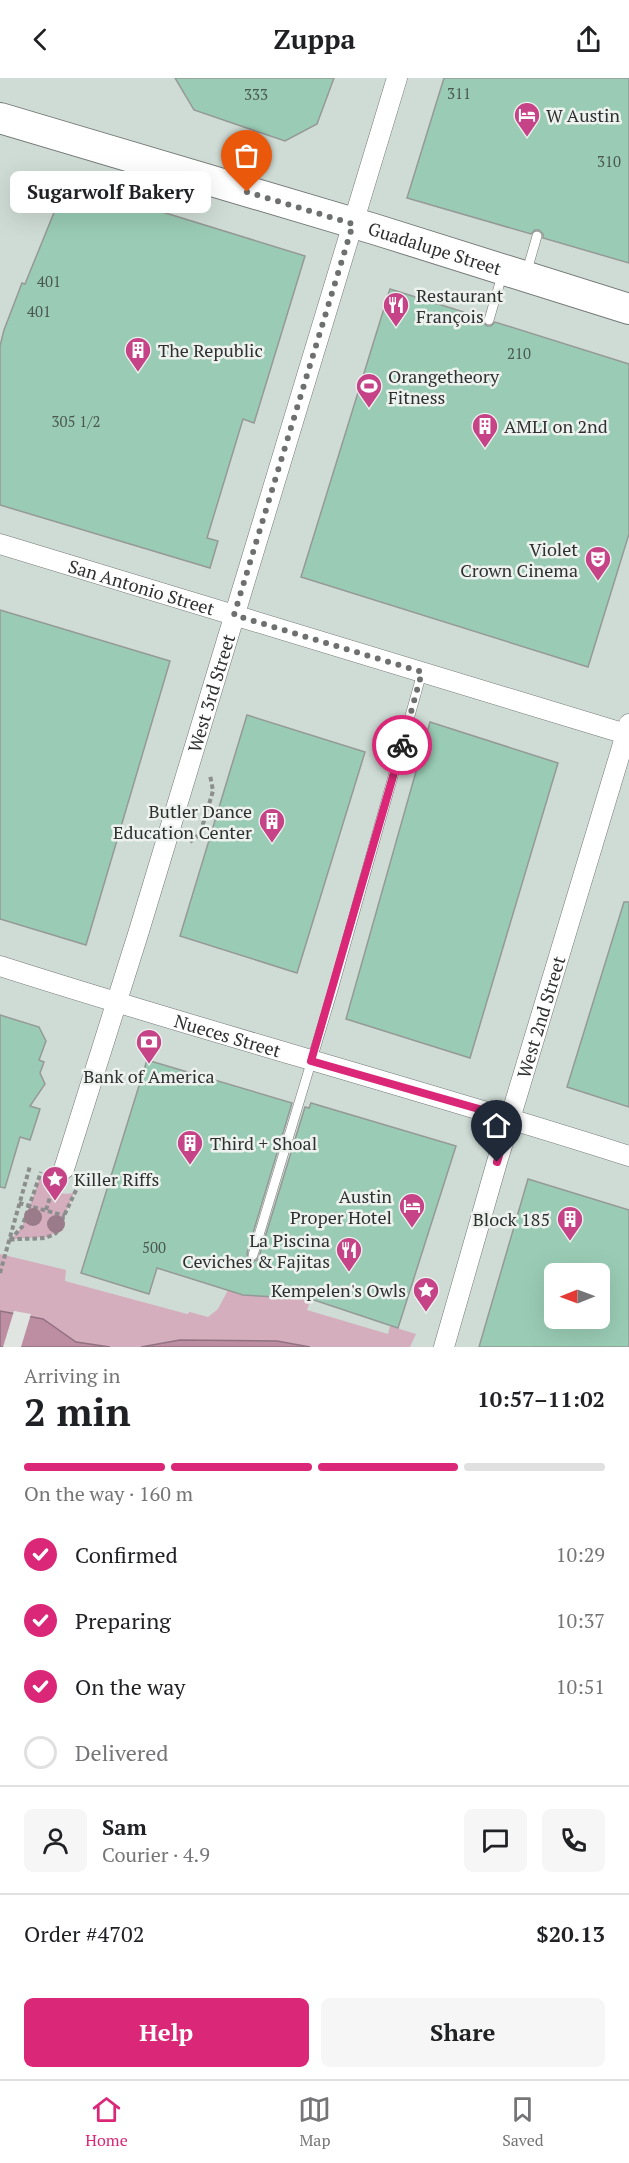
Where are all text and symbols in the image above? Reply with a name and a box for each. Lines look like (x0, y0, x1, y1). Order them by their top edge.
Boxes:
text: Zuppa (274, 21, 355, 57)
icon: back (24, 23, 57, 56)
icon: share (572, 23, 605, 56)
house number: 311 (447, 83, 471, 103)
house number: 333 (244, 84, 268, 104)
hotel icon: W Austin (512, 100, 542, 138)
place label: W Austin (546, 103, 620, 127)
pin (221, 130, 272, 192)
icon: bag (230, 139, 263, 172)
house number: 310 (597, 151, 621, 171)
callout: Sugarwolf Bakery (10, 171, 211, 213)
text: Sugarwolf Bakery (27, 178, 194, 205)
street label: Guadalupe Street (365, 216, 505, 280)
house number: 401 (37, 271, 61, 291)
place label: Restaurant François (416, 283, 504, 328)
restaurant icon: Restaurant François (381, 290, 411, 328)
house number: 401 (27, 301, 51, 321)
building icon: The Republic (123, 335, 153, 373)
place label: The Republic (158, 338, 263, 362)
house number: 210 (507, 343, 531, 363)
place label: Orangetheory Fitness (388, 364, 500, 409)
sports icon: Orangetheory Fitness (354, 371, 384, 409)
house number: 305 1/2 (52, 411, 100, 431)
building icon: AMLI on 2nd (470, 411, 500, 449)
place label: AMLI on 2nd (504, 414, 608, 438)
place label: Violet Crown Cinema (460, 537, 578, 582)
theatre icon: Violet Crown Cinema (583, 544, 613, 582)
street label: San Antonio Street (66, 553, 218, 621)
street label: West 3rd Street (182, 631, 240, 755)
courier (372, 715, 432, 775)
icon: bike (386, 729, 419, 762)
place label: Butler Dance Education Center (113, 799, 252, 844)
building icon: Butler Dance Education Center (257, 806, 287, 844)
street label: West 2nd Street (511, 953, 571, 1081)
street label: Nueces Street (171, 1008, 284, 1063)
bank icon: Bank of America (134, 1027, 164, 1065)
place label: Bank of America (83, 1064, 215, 1088)
pin (471, 1100, 522, 1162)
icon: home (480, 1109, 513, 1142)
building icon: Third + Shoal (175, 1128, 205, 1166)
place label: Third + Shoal (210, 1131, 317, 1155)
place icon: Killer Riffs (40, 1164, 70, 1202)
place label: Killer Riffs (74, 1167, 159, 1191)
place label: Austin Proper Hotel (290, 1184, 392, 1229)
hotel icon: Austin Proper Hotel (397, 1191, 427, 1229)
building icon: Block 185 (555, 1204, 585, 1242)
place label: Block 185 (473, 1207, 550, 1231)
place label: La Piscina Ceviches & Fajitas (182, 1228, 330, 1273)
restaurant icon: La Piscina Ceviches & Fajitas (334, 1235, 364, 1273)
house number: 500 (142, 1237, 166, 1257)
north arrow (544, 1263, 610, 1329)
map controls (544, 1263, 610, 1329)
place icon: Kempelen's Owls (411, 1275, 441, 1313)
place label: Kempelen's Owls (271, 1278, 406, 1302)
text: Arriving in (24, 1362, 120, 1389)
text: 10:57–11:02 (477, 1384, 605, 1413)
text: 2 min (24, 1385, 131, 1437)
text: On the way · 160 m (24, 1480, 193, 1507)
icon: check (24, 1538, 57, 1571)
text: Confirmed (75, 1540, 178, 1569)
text: 10:29 (556, 1541, 605, 1568)
icon: check (24, 1604, 57, 1637)
text: Preparing (75, 1606, 171, 1635)
text: 10:37 (556, 1607, 605, 1634)
icon: check (24, 1670, 57, 1703)
text: On the way (75, 1672, 185, 1701)
text: 10:51 (556, 1673, 605, 1700)
text: Delivered (75, 1738, 168, 1767)
button: person (24, 1809, 87, 1872)
button: chat (464, 1809, 527, 1872)
button: phone (542, 1809, 605, 1872)
text: Sam (102, 1812, 147, 1841)
text: Courier · 4.9 (102, 1841, 210, 1868)
text: Order #4702 (24, 1919, 144, 1948)
text: $20.13 (536, 1919, 605, 1948)
button: Help (24, 1998, 309, 2067)
button: Share (321, 1998, 605, 2067)
tab: Home (85, 2093, 128, 2151)
tab: Map (298, 2093, 331, 2151)
tab: Saved (502, 2093, 544, 2151)

